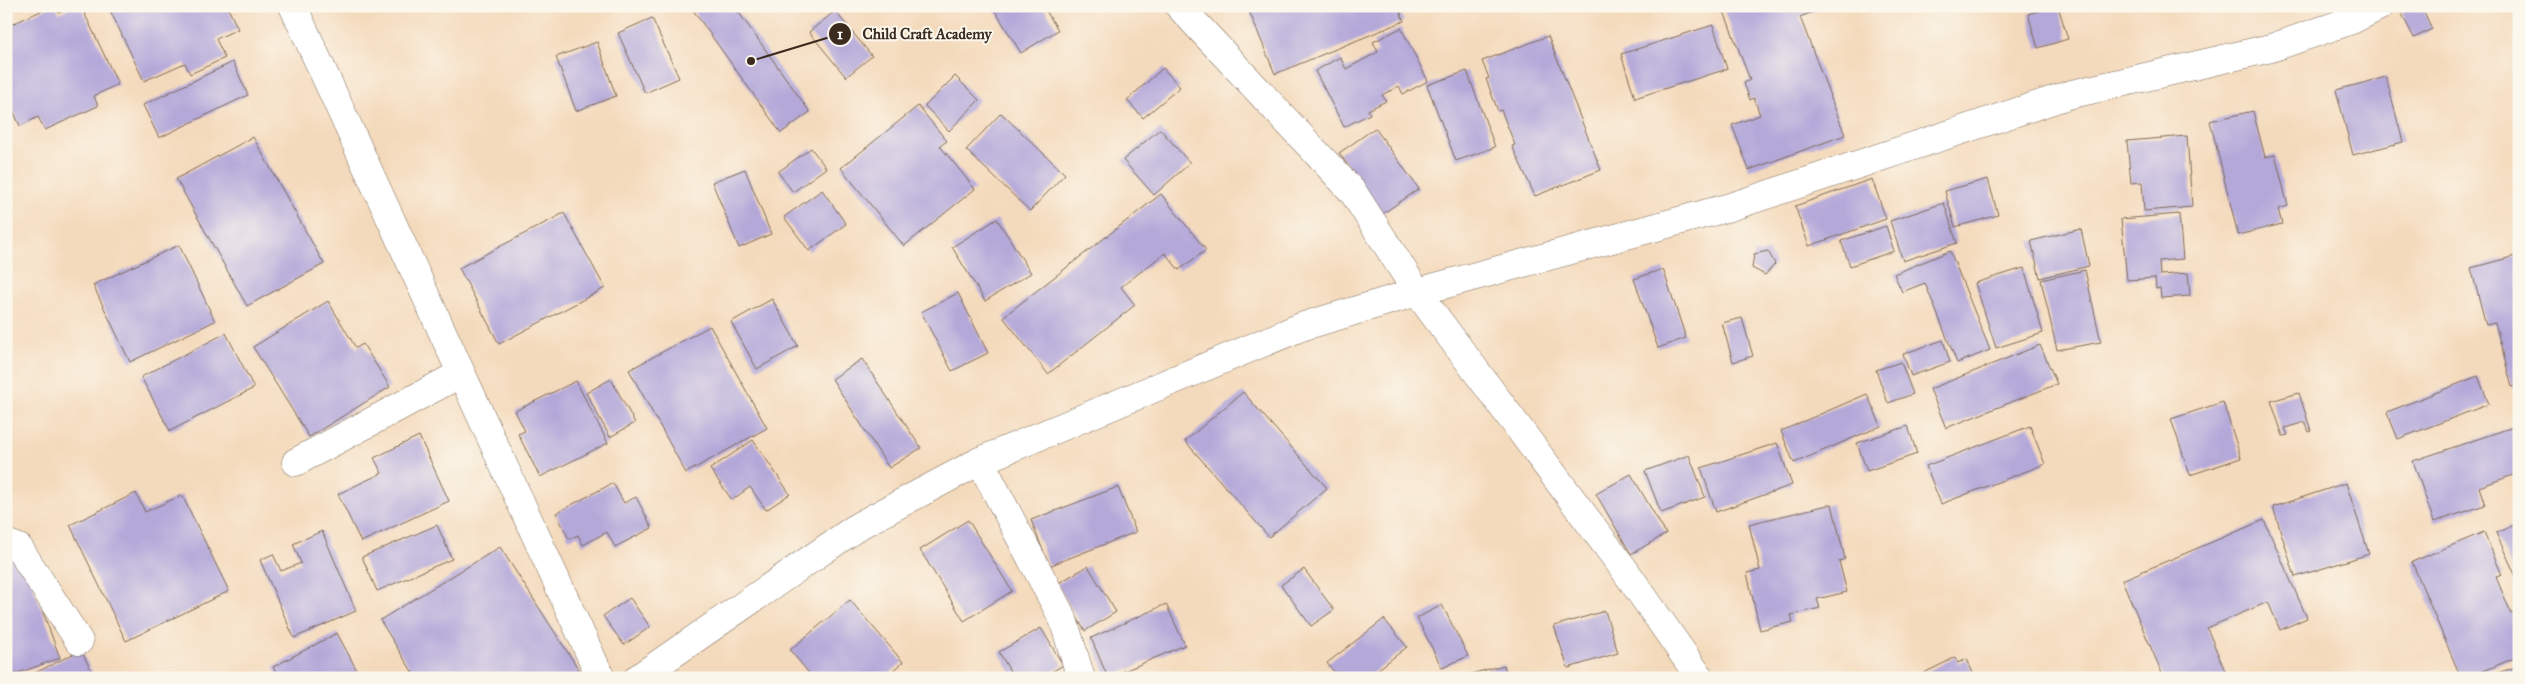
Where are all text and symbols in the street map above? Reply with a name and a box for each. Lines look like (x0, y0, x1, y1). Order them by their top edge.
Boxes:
callout: Child Craft Academy (828, 19, 1002, 49)
text: 1 (837, 25, 843, 43)
text: Child Craft Academy (862, 25, 992, 44)

